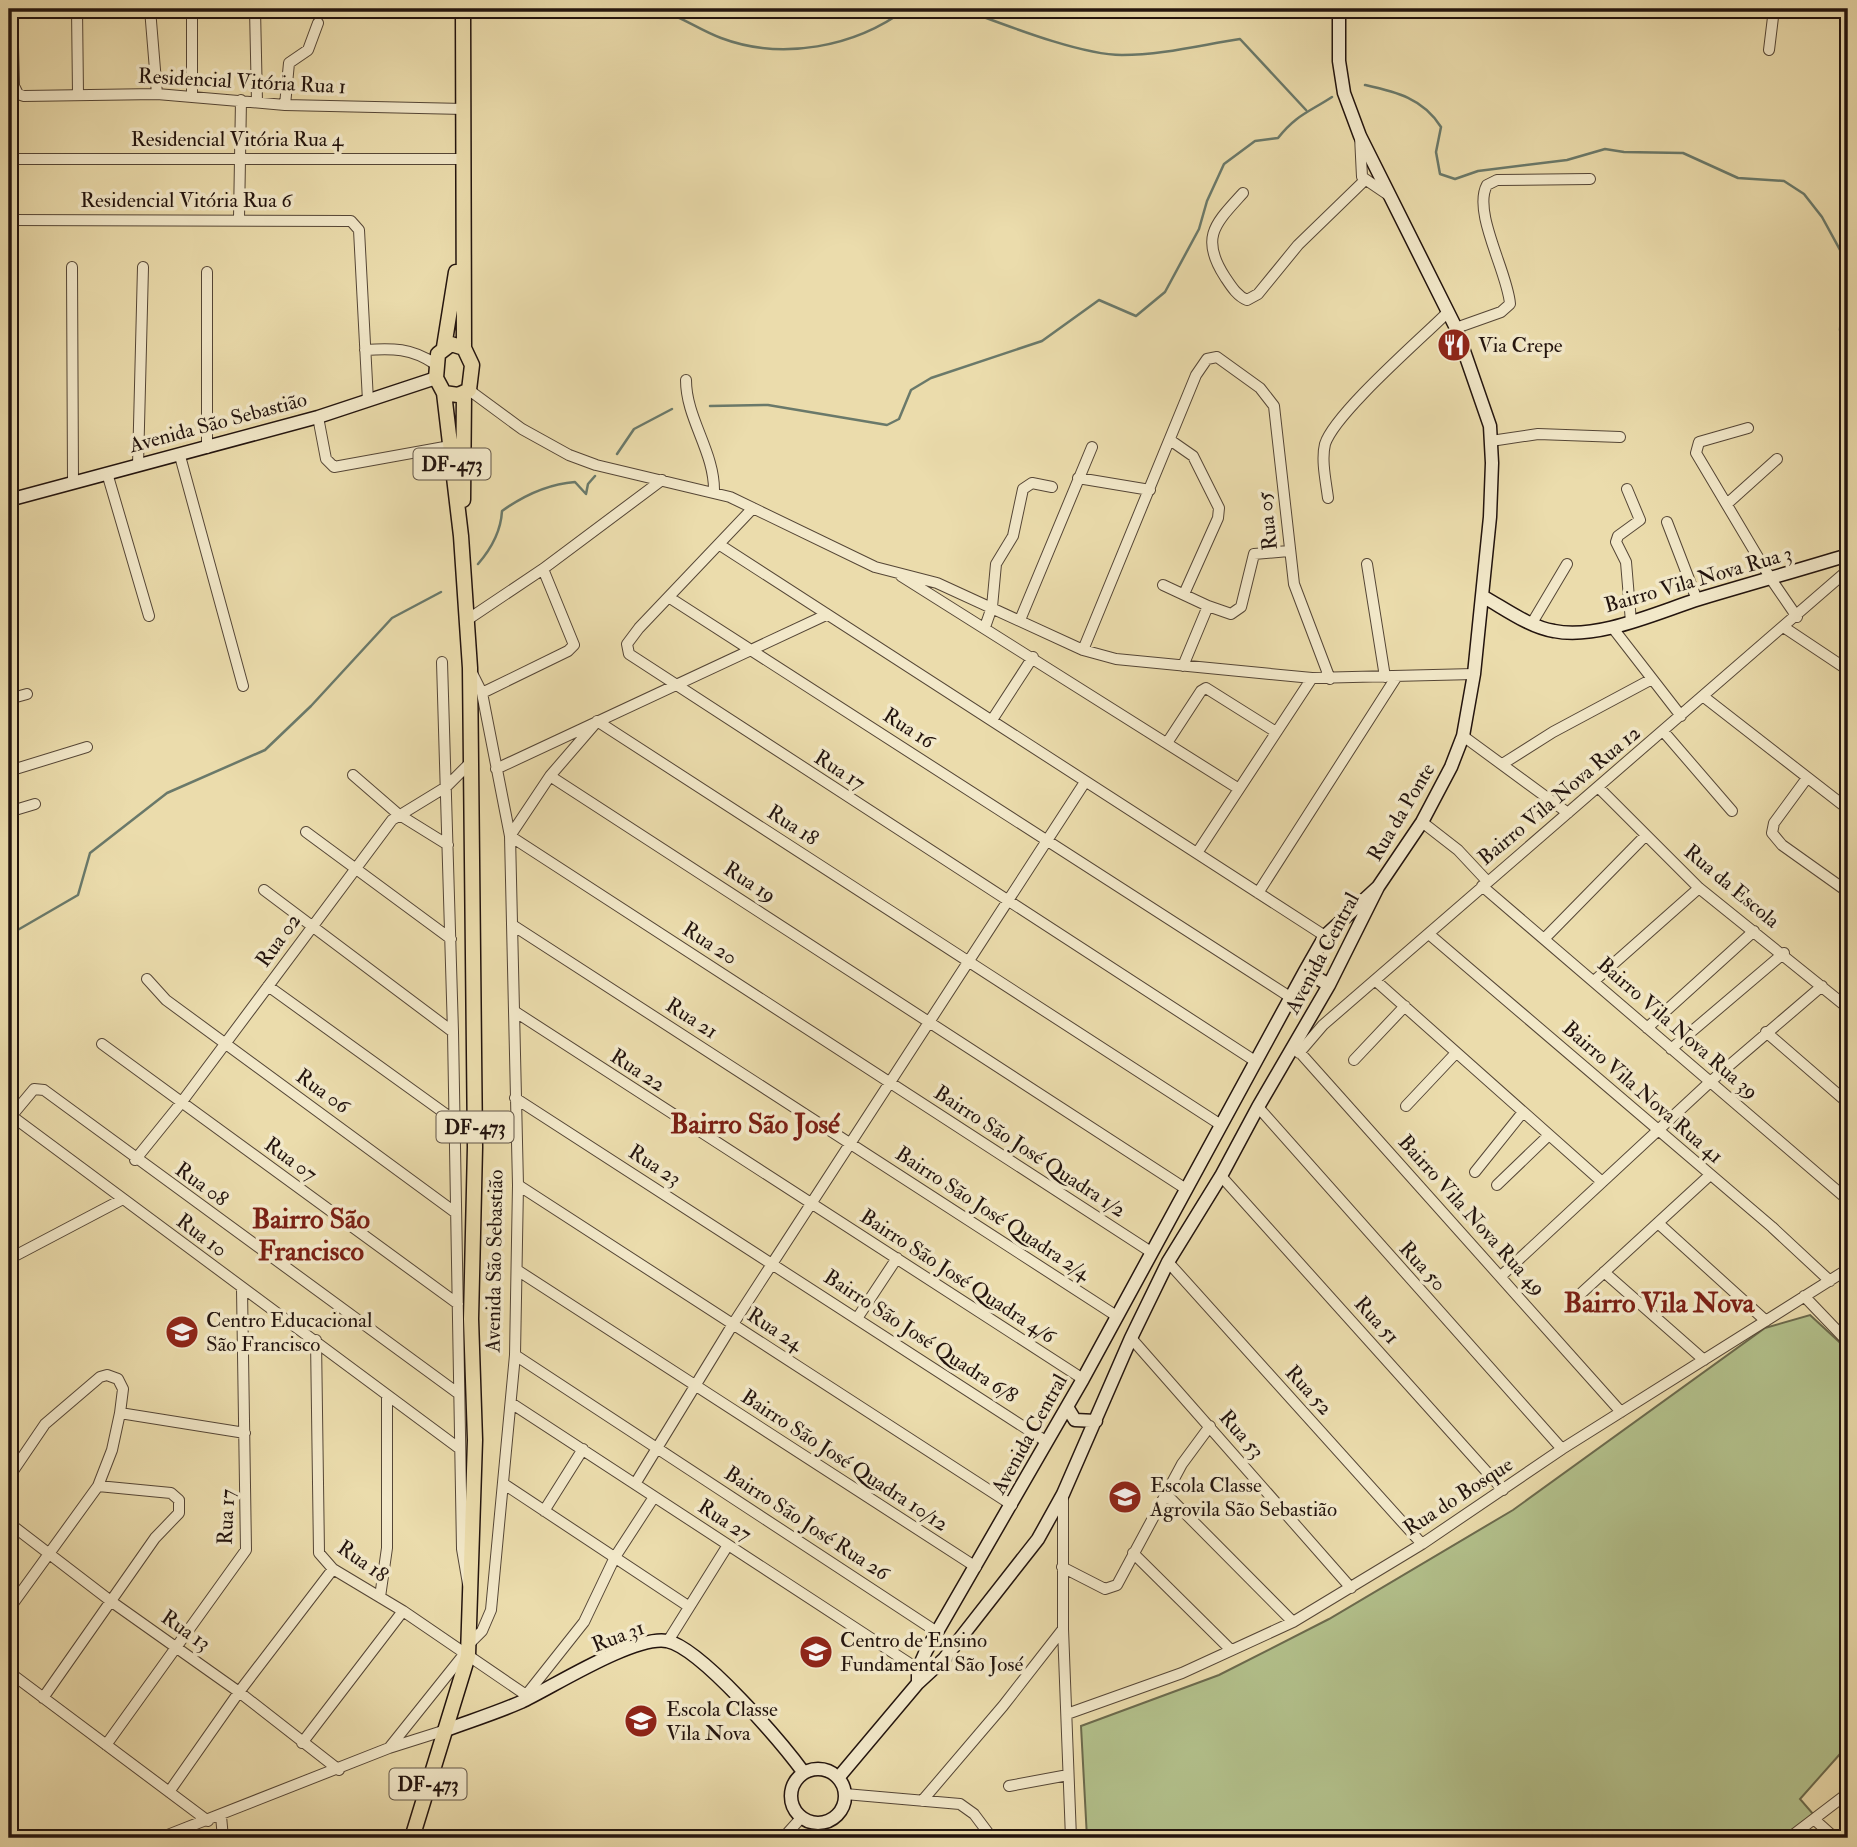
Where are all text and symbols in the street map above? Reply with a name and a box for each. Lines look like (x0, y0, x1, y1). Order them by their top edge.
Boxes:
street label: Residencial Vitória Rua 1 (137, 63, 347, 100)
street label: Residencial Vitória Rua 4 (131, 126, 345, 153)
street label: Residencial Vitória Rua 6 (80, 187, 293, 214)
restaurant icon: Via Crepe (1435, 326, 1473, 364)
place label: Via Crepe (1478, 332, 1563, 359)
street label: Avenida São Sebastião (125, 386, 310, 459)
road number: DF-473 (414, 449, 490, 480)
street label: Rua 05 (1251, 490, 1284, 552)
street label: Bairro Vila Nova Rua 3 (1601, 540, 1795, 619)
street label: Rua 16 (878, 702, 941, 756)
street label: Bairro Vila Nova Rua 12 (1472, 719, 1646, 871)
street label: Rua 17 (809, 744, 871, 797)
street label: Rua da Ponte (1361, 758, 1441, 866)
street label: Rua 18 (762, 799, 824, 852)
street label: Rua da Escola (1678, 838, 1785, 935)
street label: Rua 19 (719, 856, 781, 909)
street label: Avenida Central (1279, 887, 1366, 1019)
street label: Rua 02 (250, 908, 307, 973)
street label: Rua 20 (677, 916, 742, 971)
street label: Bairro Vila Nova Rua 39 (1592, 951, 1764, 1106)
street label: Rua 21 (661, 992, 723, 1045)
street label: Bairro Vila Nova Rua 41 (1557, 1015, 1729, 1170)
street label: Rua 22 (605, 1043, 670, 1098)
street label: Rua 06 (290, 1063, 356, 1121)
street label: Bairro São José Quadra 1/2 (929, 1079, 1131, 1224)
district label: Bairro São José (670, 1107, 841, 1142)
road number: DF-473 (436, 1112, 514, 1142)
street label: Bairro Vila Nova Rua 49 (1392, 1129, 1551, 1302)
street label: Rua 07 (259, 1131, 323, 1188)
street label: Rua 23 (623, 1138, 686, 1192)
street label: Bairro São José Quadra 2/4 (890, 1140, 1097, 1287)
street label: Rua 08 (170, 1156, 234, 1213)
street label: Avenida São Sebastião (479, 1169, 510, 1354)
district label: Bairro São Francisco (252, 1202, 371, 1269)
street label: Bairro São José Quadra 4/6 (855, 1203, 1062, 1351)
street label: Rua 10 (171, 1207, 233, 1263)
street label: Rua 50 (1393, 1236, 1452, 1297)
street label: Bairro São José Quadra 6/8 (819, 1264, 1023, 1409)
district label: Bairro Vila Nova (1564, 1286, 1756, 1321)
street label: Rua 51 (1348, 1291, 1405, 1350)
street label: Rua 24 (742, 1302, 809, 1358)
place label: Centro Educacional São Francisco (206, 1307, 373, 1358)
school or university icon: Centro Educacional São Francisco (163, 1313, 201, 1351)
street label: Rua 52 (1279, 1360, 1338, 1421)
street label: Avenida Central (985, 1369, 1074, 1500)
street label: Bairro São José Quadra 10/12 (736, 1383, 953, 1538)
street label: Rua 53 (1213, 1404, 1270, 1464)
street label: Rua do Bosque (1398, 1451, 1518, 1542)
street label: Bairro São José Rua 26 (719, 1460, 896, 1588)
place label: Escola Classe Agrovila São Sebastião (1149, 1472, 1337, 1523)
school or university icon: Escola Classe Agrovila São Sebastião (1106, 1478, 1144, 1516)
street label: Rua 17 (212, 1488, 241, 1546)
street label: Rua 27 (693, 1493, 757, 1548)
street label: Rua 18 (332, 1534, 394, 1589)
street label: Rua 13 (156, 1604, 216, 1657)
street label: Rua 31 (588, 1614, 648, 1659)
place label: Centro de Ensino Fundamental São José (840, 1627, 1023, 1678)
school or university icon: Centro de Ensino Fundamental São José (797, 1633, 835, 1671)
place label: Escola Classe Vila Nova (666, 1696, 778, 1747)
school or university icon: Escola Classe Vila Nova (622, 1702, 660, 1740)
road number: DF-473 (390, 1768, 466, 1800)

